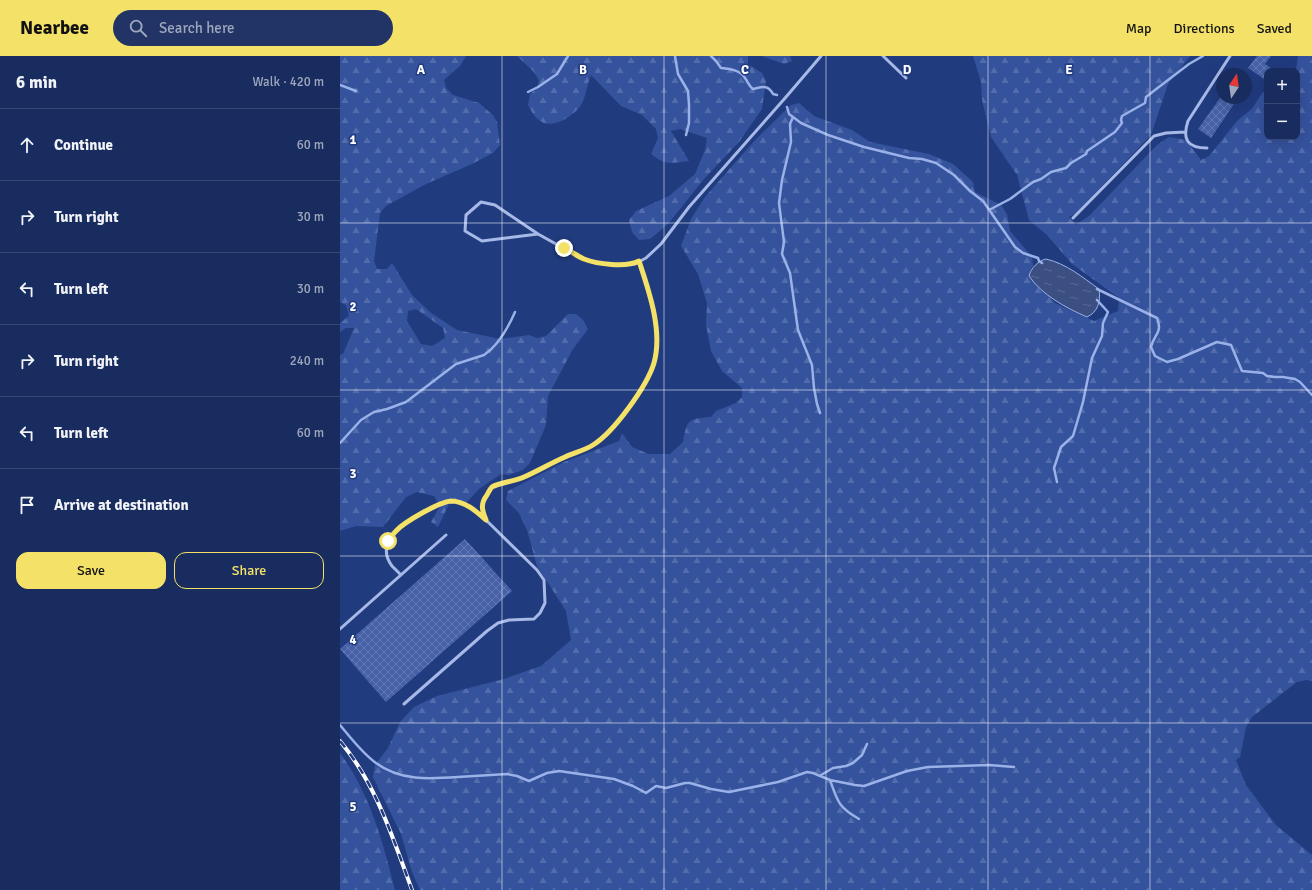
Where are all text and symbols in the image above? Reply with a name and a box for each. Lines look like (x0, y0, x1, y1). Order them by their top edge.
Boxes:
search box (113, 10, 393, 46)
text: Nearbee (20, 16, 89, 40)
icon: search (127, 17, 149, 39)
text: Search here (159, 19, 235, 37)
text: Map (1126, 20, 1152, 37)
text: Directions (1174, 20, 1235, 37)
text: Saved (1257, 20, 1292, 37)
text: A (417, 62, 426, 78)
text: B (579, 62, 587, 78)
text: C (741, 62, 749, 78)
text: D (903, 62, 912, 78)
text: E (1065, 62, 1073, 78)
north arrow (1216, 68, 1252, 104)
map controls (1264, 68, 1300, 140)
button: + (1264, 68, 1300, 104)
text: 6 min (16, 72, 57, 93)
text: Walk · 420 m (253, 74, 324, 90)
button: − (1264, 104, 1300, 140)
text: 1 (349, 132, 357, 148)
icon: ahead (16, 134, 38, 156)
text: Continue (54, 136, 113, 154)
text: 60 m (297, 137, 324, 153)
icon: right (16, 206, 38, 228)
text: Turn right (54, 208, 119, 226)
text: 30 m (297, 209, 324, 225)
route end (555, 239, 573, 257)
icon: left (16, 278, 38, 300)
text: Turn left (54, 280, 108, 298)
text: 30 m (297, 281, 324, 297)
text: 2 (349, 299, 357, 315)
icon: right (16, 350, 38, 372)
text: Turn right (54, 352, 119, 370)
text: 240 m (290, 353, 324, 369)
icon: left (16, 422, 38, 444)
text: Turn left (54, 424, 108, 442)
text: 60 m (297, 425, 324, 441)
text: 3 (349, 466, 357, 482)
icon: arrive (16, 494, 38, 516)
text: Arrive at destination (54, 496, 189, 514)
route start (379, 532, 397, 550)
button: Save (16, 552, 166, 589)
button: Share (174, 552, 324, 589)
text: 4 (349, 632, 357, 648)
text: 5 (349, 799, 357, 815)

